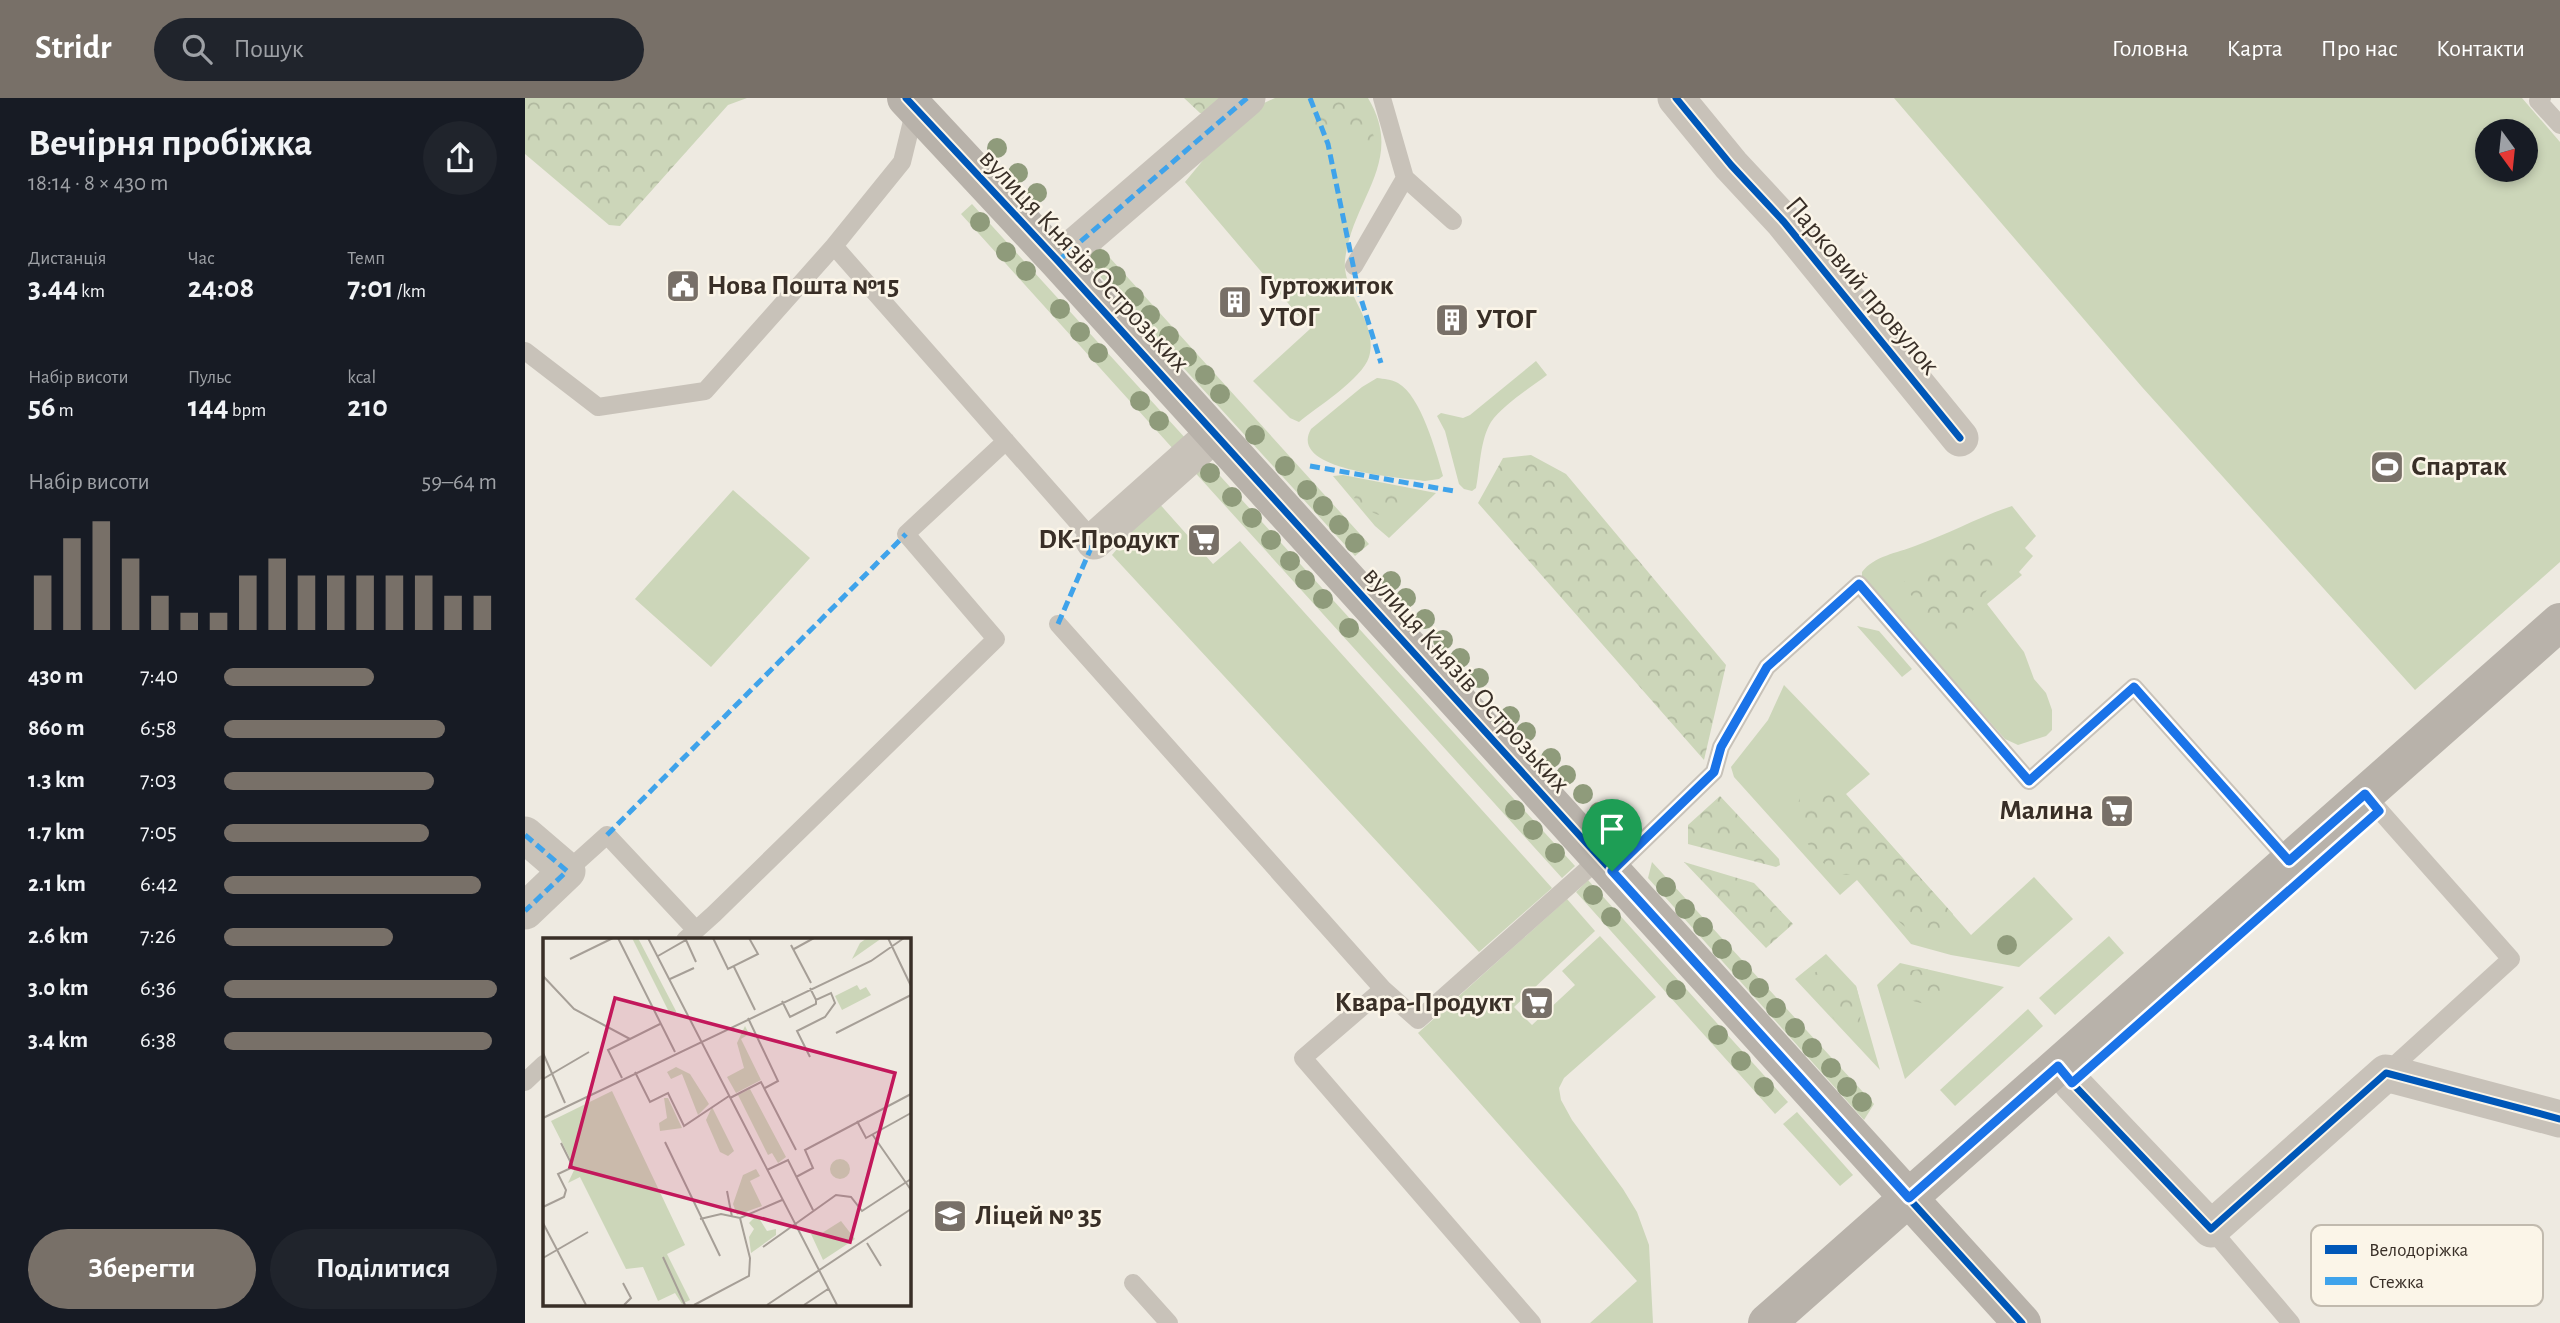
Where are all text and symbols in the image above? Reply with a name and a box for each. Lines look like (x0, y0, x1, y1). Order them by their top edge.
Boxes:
search box (154, 18, 644, 81)
icon: search (178, 30, 216, 68)
text: Stridr (35, 32, 112, 65)
text: Пошук (234, 36, 304, 62)
text: Головна (2112, 37, 2188, 61)
text: Карта (2226, 37, 2283, 61)
text: Про нас (2321, 37, 2398, 61)
text: Контакти (2436, 37, 2525, 61)
north arrow (2475, 119, 2537, 182)
map controls (2475, 119, 2538, 182)
button: share (423, 121, 497, 195)
text: Вечірня пробіжка (28, 125, 312, 163)
street label: вулиця Князів Острозьких (974, 144, 1194, 378)
text: 18:14 · 8 × 430 m (28, 172, 168, 195)
street label: Парковий провулок (1780, 192, 1944, 380)
text: Дистанція (28, 249, 107, 268)
text: Час (188, 249, 215, 268)
text: Темп (347, 249, 385, 268)
public building icon: Нова Пошта №15 (664, 267, 702, 305)
place label: Нова Пошта №15 (707, 272, 899, 300)
place label: Гуртожиток УТОГ (1259, 272, 1394, 332)
text: 3.44 (28, 273, 78, 303)
text: 24:08 (188, 273, 254, 303)
text: 7:01 (347, 273, 394, 303)
text: km (78, 282, 105, 301)
text: /km (394, 282, 426, 301)
building icon: Гуртожиток УТОГ (1216, 283, 1254, 321)
building icon: УТОГ (1433, 301, 1471, 339)
place label: УТОГ (1476, 306, 1537, 334)
text: Набір висоти (28, 368, 129, 387)
text: Пульс (188, 368, 232, 387)
text: kcal (347, 368, 376, 387)
text: 56 (28, 392, 55, 422)
text: 144 (188, 392, 229, 422)
text: 210 (347, 392, 388, 422)
text: m (55, 401, 74, 420)
text: bpm (229, 401, 266, 420)
sports icon: Спартак (2368, 448, 2406, 486)
place label: Спартак (2411, 453, 2507, 481)
text: Набір висоти (28, 471, 150, 494)
text: 59–64 m (422, 471, 497, 494)
supermarket icon: DK-Продукт (1185, 521, 1223, 559)
place label: DK-Продукт (1039, 526, 1180, 554)
street label: вулиця Князів Острозьких (1357, 562, 1575, 798)
text: 430 m (28, 665, 84, 688)
text: 7:40 (140, 665, 178, 688)
text: 860 m (28, 717, 84, 740)
text: 6:58 (140, 717, 177, 740)
text: 1.3 km (28, 769, 85, 792)
text: 7:03 (140, 769, 176, 792)
supermarket icon: Малина (2098, 792, 2136, 830)
place label: Малина (1999, 797, 2093, 825)
pin (1582, 799, 1642, 871)
icon: arrive (1593, 810, 1631, 848)
text: 1.7 km (28, 821, 85, 844)
text: 7:05 (140, 821, 177, 844)
text: 2.1 km (28, 873, 86, 896)
text: 6:42 (140, 873, 178, 896)
text: 2.6 km (28, 925, 89, 948)
text: 7:26 (140, 925, 176, 948)
inset map (543, 938, 910, 1306)
text: 3.0 km (28, 977, 89, 1000)
text: 6:36 (140, 977, 176, 1000)
supermarket icon: Квара-Продукт (1518, 984, 1556, 1022)
place label: Квара-Продукт (1335, 989, 1514, 1017)
text: 3.4 km (28, 1029, 88, 1052)
text: 6:38 (140, 1029, 176, 1052)
school or university icon: Ліцей № 35 (931, 1197, 969, 1235)
place label: Ліцей № 35 (975, 1202, 1102, 1230)
legend (2311, 1225, 2543, 1306)
button: Зберегти (28, 1229, 256, 1309)
button: Поділитися (270, 1229, 497, 1309)
text: Велодоріжка (2369, 1241, 2469, 1260)
text: Стежка (2369, 1273, 2424, 1292)

